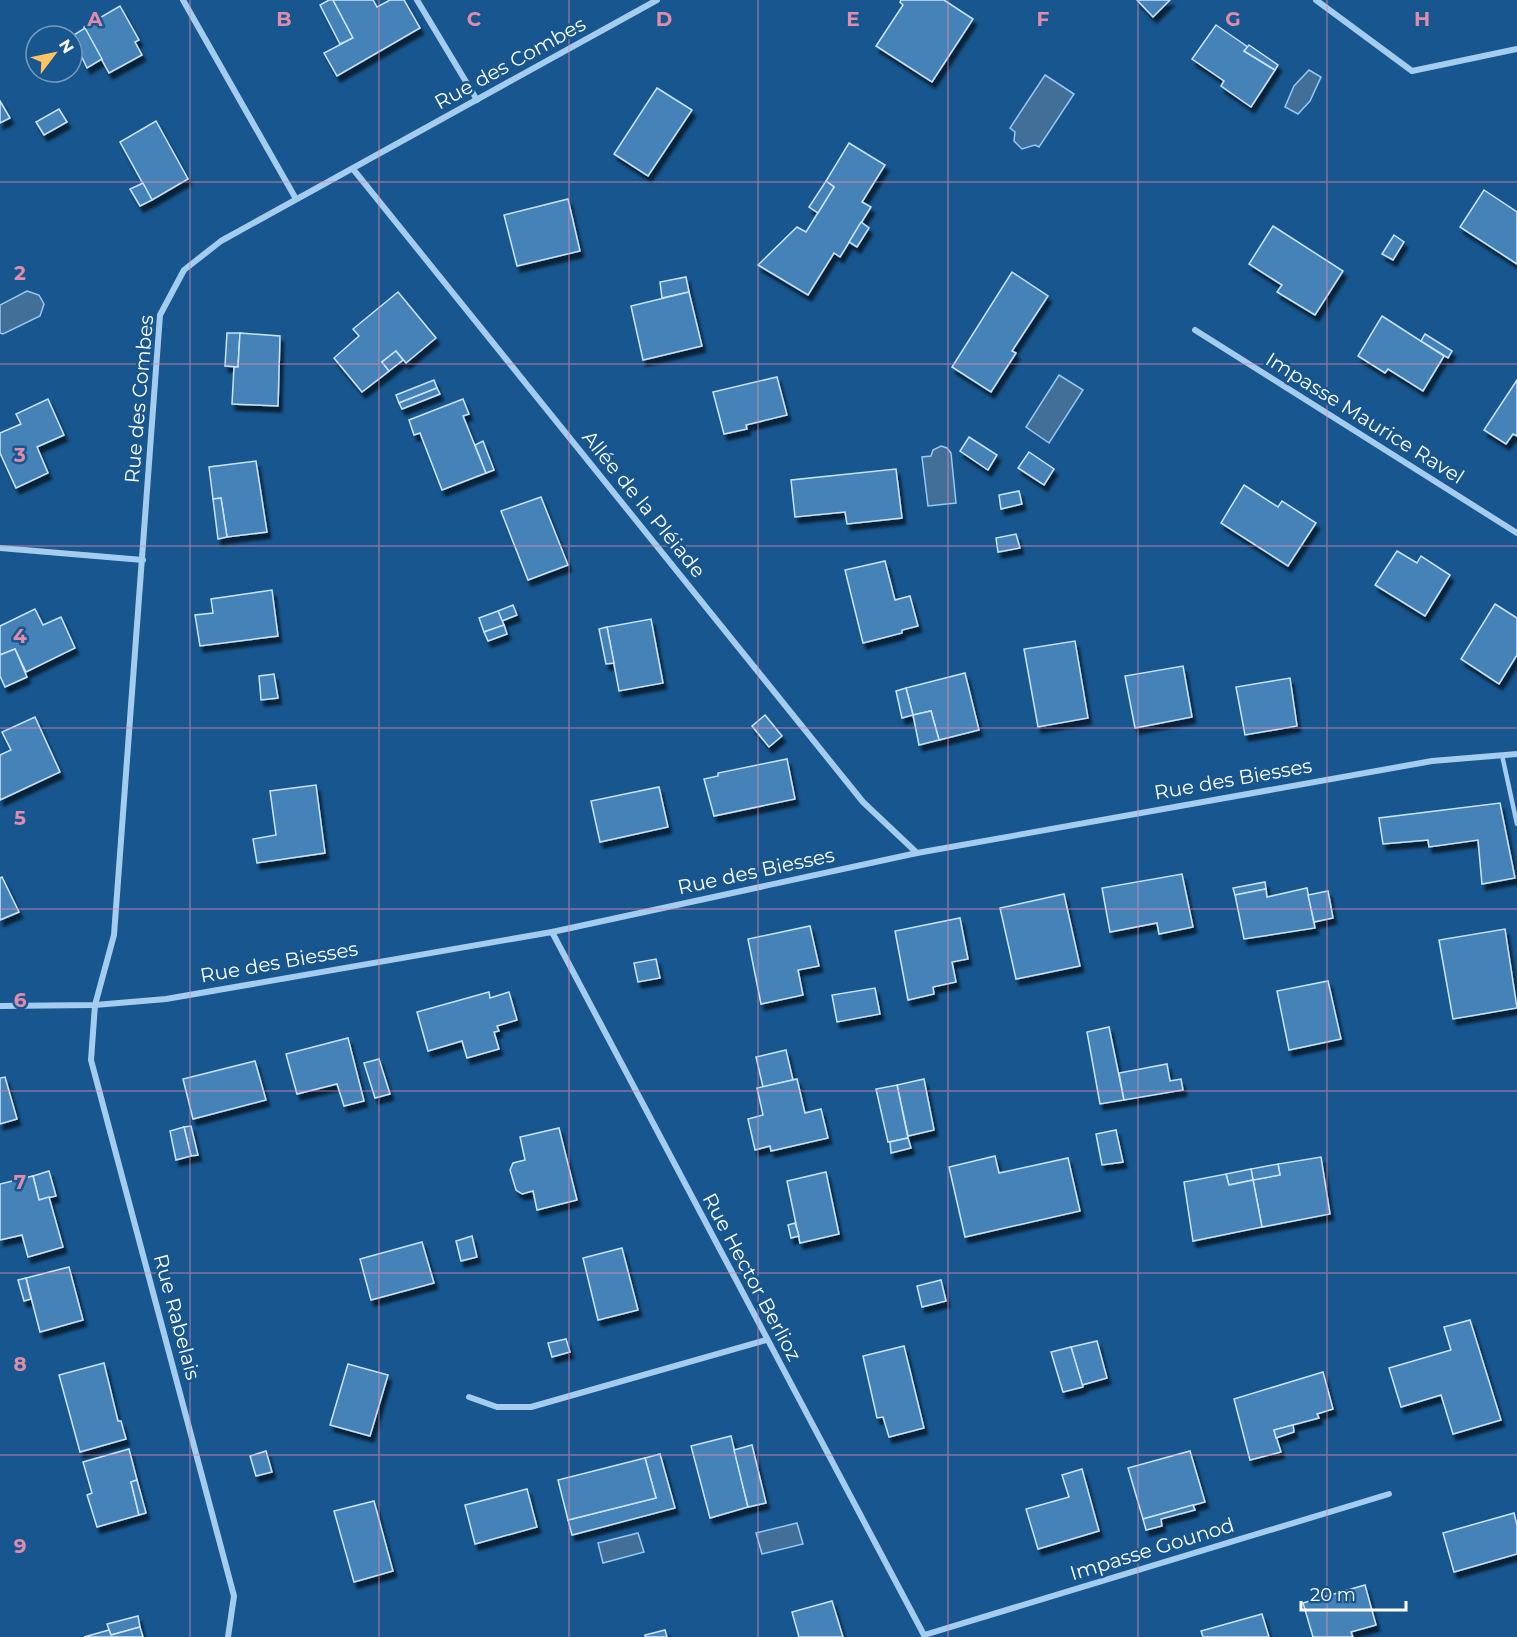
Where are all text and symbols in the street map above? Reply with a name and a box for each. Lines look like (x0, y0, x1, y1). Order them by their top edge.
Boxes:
text: A (86, 7, 103, 31)
text: B (276, 7, 292, 31)
text: D (656, 7, 672, 31)
text: E (846, 7, 860, 31)
text: F (1037, 7, 1050, 31)
text: G (1225, 7, 1241, 31)
text: H (1414, 7, 1430, 31)
street label: Rue des Combes (430, 12, 590, 114)
north arrow (24, 24, 84, 84)
text: N (55, 36, 78, 57)
text: 2 (14, 261, 26, 285)
street label: Rue des Combes (120, 314, 158, 484)
street label: Impasse Maurice Ravel (1261, 347, 1469, 489)
street label: Allée de la Pléiade (577, 426, 711, 582)
text: 3 (13, 443, 26, 467)
text: 4 (13, 624, 27, 648)
street label: Rue des Biesses (1152, 753, 1314, 805)
text: 5 (14, 806, 26, 830)
street label: Rue des Biesses (675, 843, 837, 899)
street label: Rue des Biesses (198, 936, 360, 988)
text: 6 (14, 988, 27, 1012)
text: 7 (14, 1170, 26, 1194)
street label: Rue Hector Berlioz (698, 1189, 806, 1365)
street label: Rue Rabelais (149, 1251, 205, 1383)
text: 8 (13, 1352, 27, 1376)
street label: Impasse Gounod (1067, 1513, 1237, 1585)
text: 9 (14, 1534, 26, 1558)
scale bar (1301, 1574, 1406, 1612)
text: 20 m (1310, 1584, 1356, 1606)

